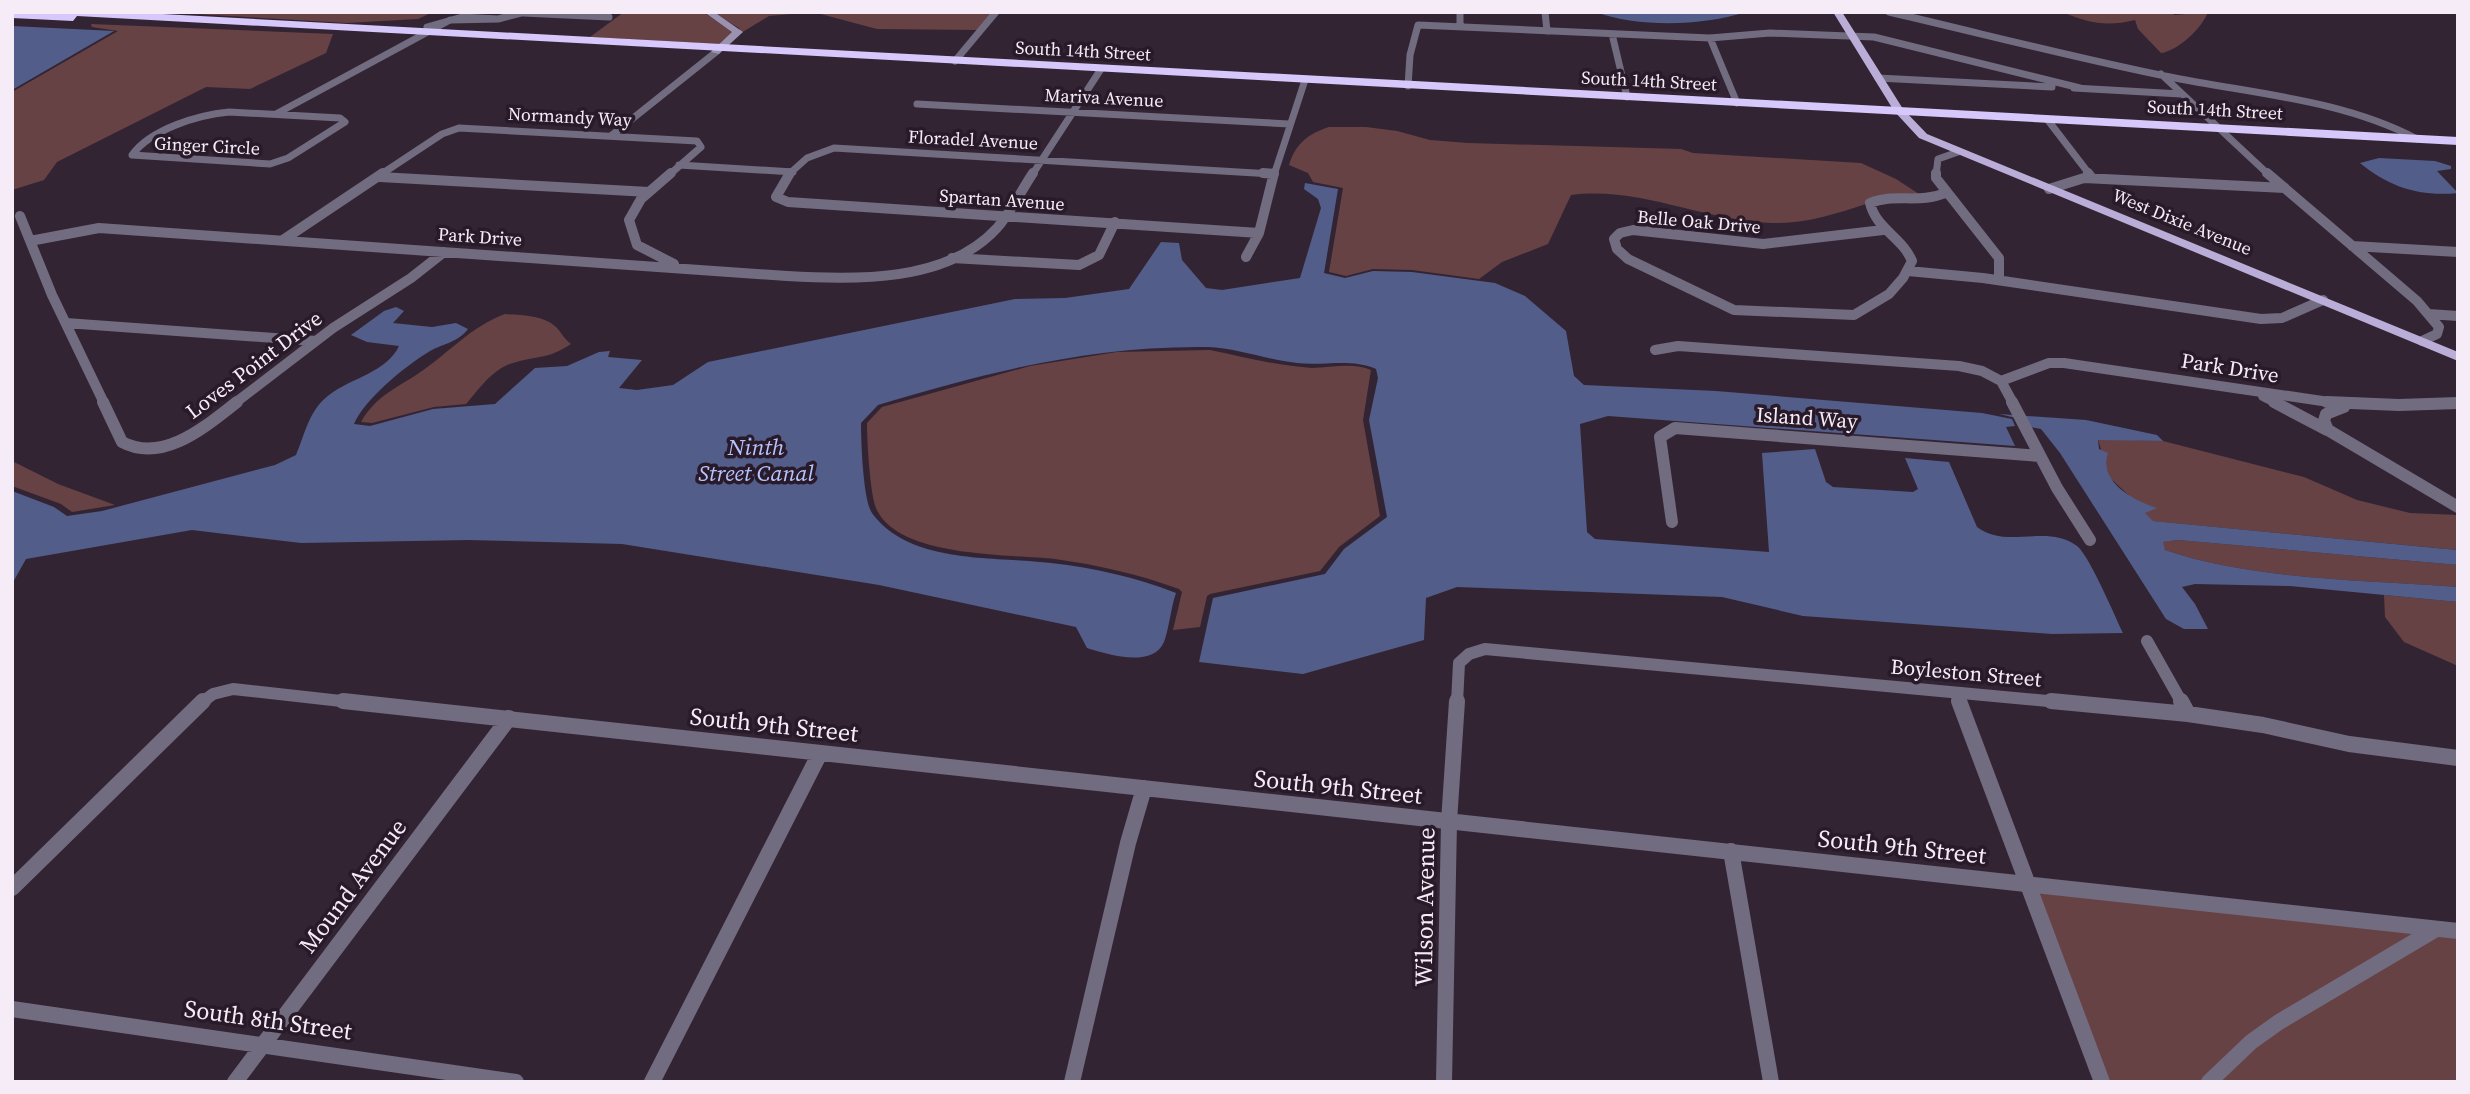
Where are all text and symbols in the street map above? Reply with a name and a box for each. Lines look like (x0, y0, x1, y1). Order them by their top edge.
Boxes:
street label: South 14th Street (1015, 34, 1152, 67)
street label: South 14th Street (1581, 64, 1718, 97)
street label: Mariva Avenue (1044, 82, 1164, 113)
street label: South 14th Street (2147, 93, 2284, 126)
street label: Normandy Way (508, 101, 633, 132)
street label: Floradel Avenue (907, 124, 1039, 155)
street label: Ginger Circle (153, 130, 261, 161)
street label: West Dixie Avenue (2109, 182, 2256, 261)
street label: Spartan Avenue (938, 183, 1066, 216)
street label: Belle Oak Drive (1636, 204, 1762, 239)
street label: Park Drive (437, 221, 523, 252)
street label: Loves Point Drive (180, 304, 328, 425)
street label: Park Drive (2179, 345, 2281, 390)
street label: Island Way (1755, 399, 1859, 436)
water label: Ninth Street Canal (698, 431, 814, 489)
street label: Boyleston Street (1889, 651, 2043, 694)
street label: South 9th Street (688, 699, 860, 750)
street label: South 9th Street (1252, 761, 1424, 812)
street label: Mound Avenue (291, 812, 414, 960)
street label: South 9th Street (1816, 821, 1988, 872)
street label: Wilson Avenue (1407, 827, 1442, 987)
street label: South 8th Street (182, 991, 354, 1048)

